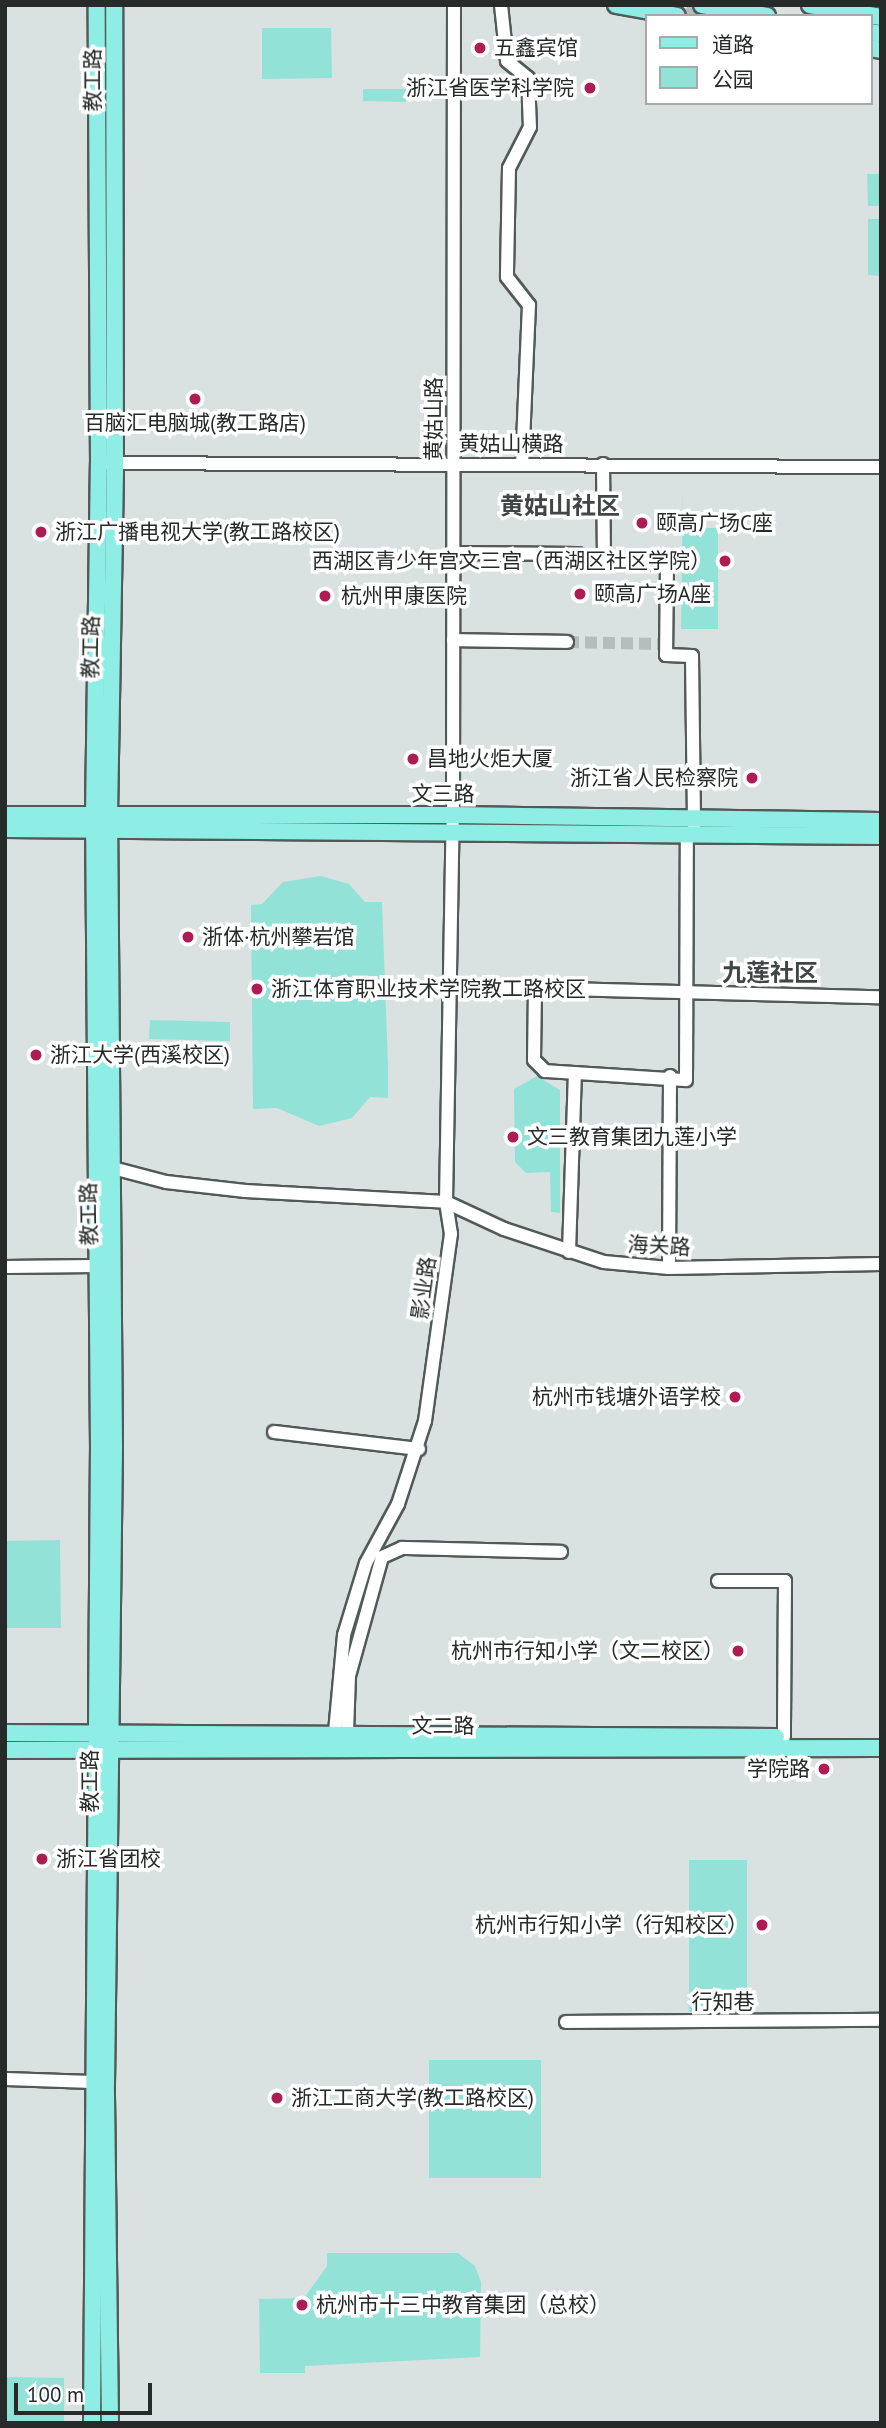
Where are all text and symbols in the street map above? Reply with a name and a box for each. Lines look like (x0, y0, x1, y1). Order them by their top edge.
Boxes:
legend (644, 14, 872, 105)
text: 道路 (712, 31, 754, 58)
place label: 五鑫宾馆 (494, 35, 578, 61)
marker: 五鑫宾馆 (472, 40, 488, 56)
street label: 教工路 (80, 49, 106, 111)
text: 公园 (712, 66, 754, 93)
place label: 浙江省医学科学院 (406, 75, 574, 101)
marker: 浙江省医学科学院 (580, 78, 600, 98)
street label: 黄姑山路 (421, 377, 447, 461)
marker: 百脑汇电脑城(教工路店) (187, 391, 203, 407)
place label: 百脑汇电脑城(教工路店) (84, 410, 306, 436)
street label: 黄姑山横路 (459, 431, 563, 457)
district label: 黄姑山社区 (500, 492, 620, 520)
place label: 颐高广场C座 (656, 510, 773, 536)
marker: 颐高广场C座 (634, 515, 650, 531)
place label: 浙江广播电视大学(教工路校区) (55, 519, 340, 545)
marker: 浙江广播电视大学(教工路校区) (33, 524, 49, 540)
place label: 西湖区青少年宫文三宫（西湖区社区学院） (312, 548, 711, 574)
marker: 西湖区青少年宫文三宫（西湖区社区学院） (717, 553, 733, 569)
place label: 颐高广场A座 (594, 581, 711, 607)
place label: 杭州甲康医院 (341, 583, 467, 609)
marker: 杭州甲康医院 (315, 586, 335, 606)
marker: 颐高广场A座 (572, 586, 588, 602)
street label: 教工路 (78, 615, 104, 679)
place label: 昌地火炬大厦 (427, 746, 553, 772)
marker: 昌地火炬大厦 (405, 751, 421, 767)
place label: 浙江省人民检察院 (570, 765, 738, 791)
marker: 浙江省人民检察院 (744, 770, 760, 786)
street label: 文三路 (412, 781, 474, 807)
place label: 浙体·杭州攀岩馆 (202, 924, 355, 950)
marker: 浙体·杭州攀岩馆 (180, 929, 196, 945)
district label: 九莲社区 (722, 959, 818, 987)
place label: 浙江体育职业技术学院教工路校区 (271, 976, 586, 1002)
marker: 浙江体育职业技术学院教工路校区 (249, 981, 265, 997)
place label: 浙江大学(西溪校区) (50, 1042, 230, 1068)
marker: 浙江大学(西溪校区) (28, 1047, 44, 1063)
place label: 文三教育集团九莲小学 (527, 1124, 737, 1150)
marker: 文三教育集团九莲小学 (505, 1129, 521, 1145)
street label: 教工路 (76, 1182, 102, 1246)
street label: 海关路 (627, 1232, 691, 1260)
street label: 影业路 (407, 1255, 441, 1321)
place label: 杭州市钱塘外语学校 (532, 1384, 721, 1410)
marker: 杭州市钱塘外语学校 (727, 1389, 743, 1405)
place label: 杭州市行知小学（文二校区） (451, 1638, 724, 1664)
marker: 杭州市行知小学（文二校区） (730, 1643, 746, 1659)
street label: 文二路 (412, 1713, 474, 1739)
street label: 教工路 (77, 1750, 103, 1812)
place label: 学院路 (747, 1756, 810, 1782)
marker: 学院路 (816, 1761, 832, 1777)
place label: 浙江省团校 (56, 1846, 161, 1872)
marker: 浙江省团校 (34, 1851, 50, 1867)
place label: 杭州市行知小学（行知校区） (475, 1912, 748, 1938)
marker: 杭州市行知小学（行知校区） (754, 1917, 770, 1933)
street label: 行知巷 (692, 1989, 754, 2015)
place label: 浙江工商大学(教工路校区) (291, 2085, 534, 2111)
marker: 浙江工商大学(教工路校区) (269, 2090, 285, 2106)
place label: 杭州市十三中教育集团（总校） (316, 2292, 610, 2318)
marker: 杭州市十三中教育集团（总校） (294, 2297, 310, 2313)
scale bar (18, 2368, 156, 2412)
text: 100 m (27, 2381, 84, 2408)

